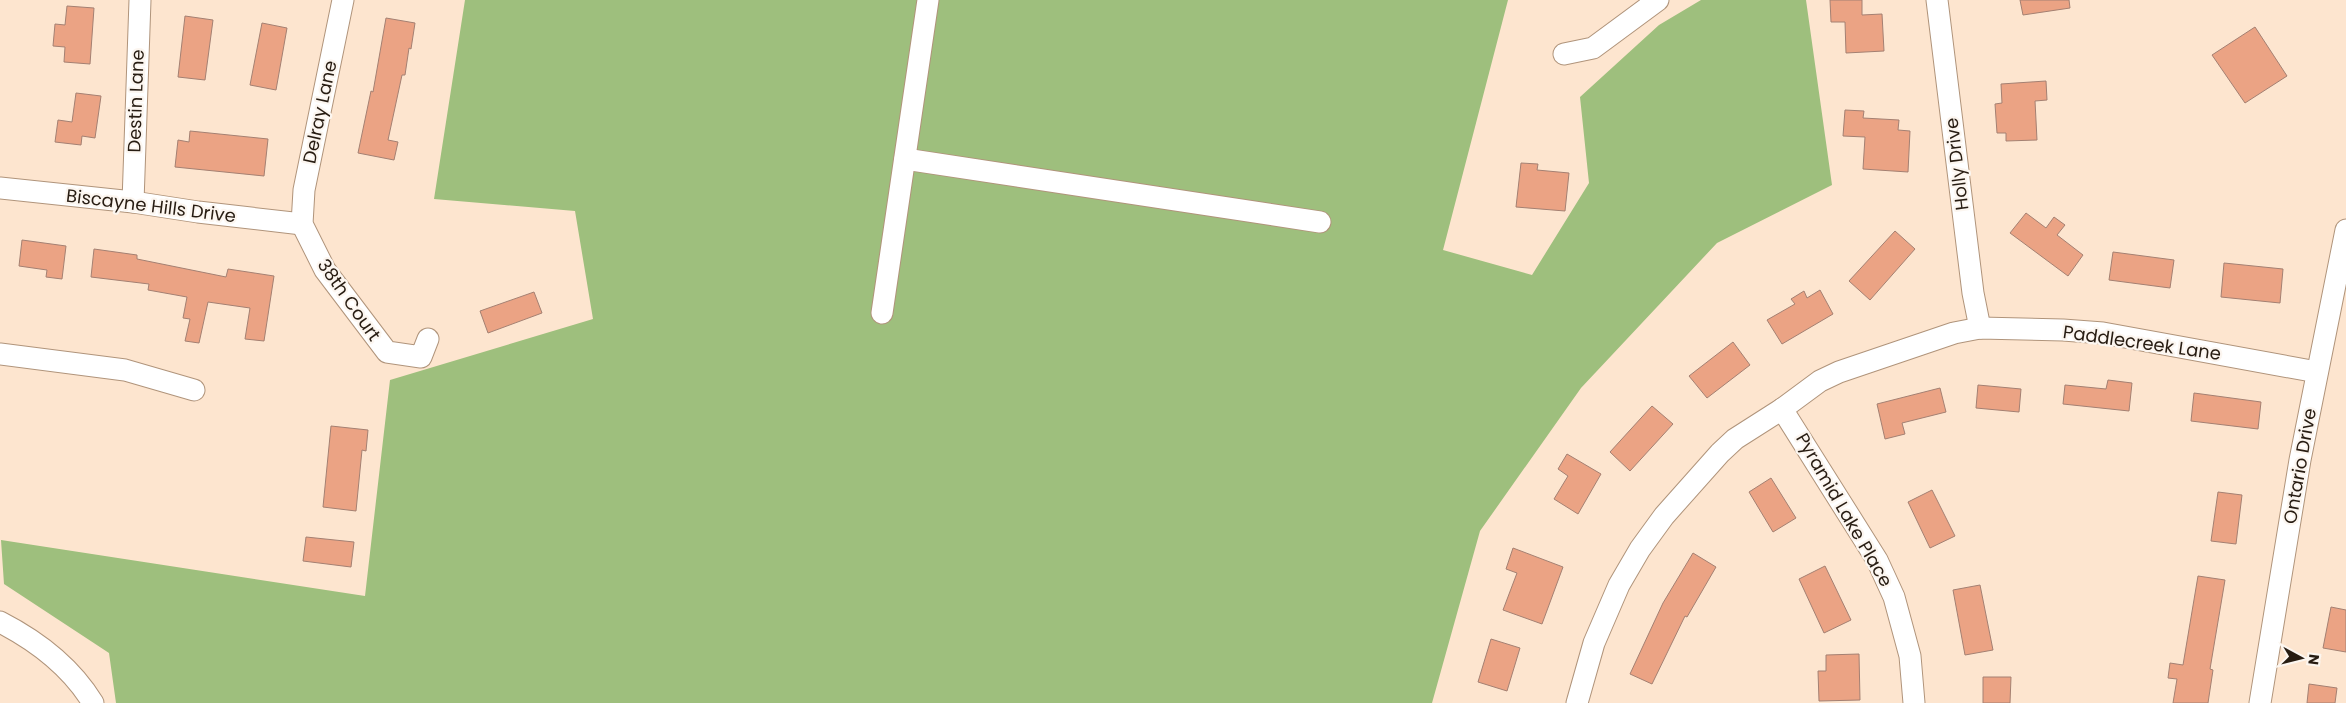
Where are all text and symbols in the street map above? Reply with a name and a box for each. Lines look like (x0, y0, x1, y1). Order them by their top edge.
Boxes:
street label: Destin Lane (121, 49, 150, 153)
street label: Delray Lane (296, 58, 343, 166)
street label: Holly Drive (1938, 116, 1975, 212)
street label: Biscayne Hills Drive (65, 183, 237, 228)
street label: 38th Court (312, 254, 387, 346)
street label: Paddlecreek Lane (2062, 319, 2223, 366)
street label: Ontario Drive (2277, 406, 2322, 526)
street label: Pyramid Lake Place (1790, 428, 1899, 591)
north arrow (2276, 633, 2326, 683)
text: N (2303, 653, 2324, 666)

